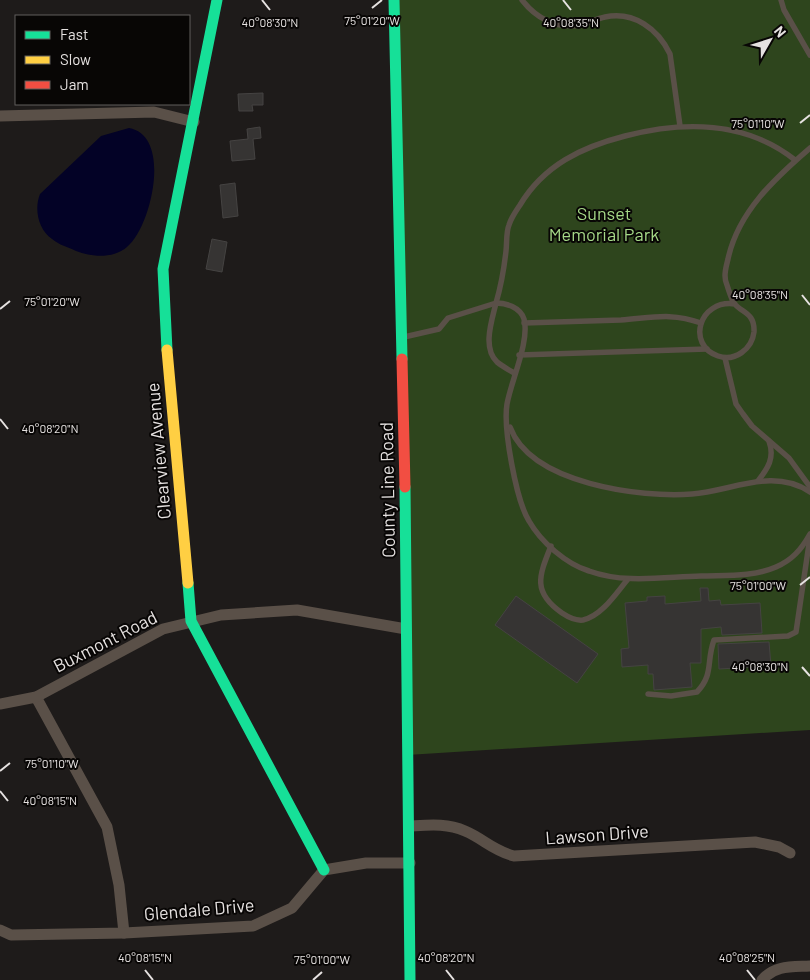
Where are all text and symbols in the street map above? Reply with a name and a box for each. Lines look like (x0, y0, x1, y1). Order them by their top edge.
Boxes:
text: 75°01'20"W (344, 13, 400, 27)
legend (15, 15, 190, 105)
text: 40°08'30"N (242, 15, 298, 29)
text: 40°08'35"N (543, 15, 599, 29)
north arrow (745, 15, 795, 65)
text: N (771, 23, 790, 40)
text: Fast (60, 25, 88, 43)
text: Slow (60, 50, 91, 68)
text: Jam (60, 75, 89, 93)
text: 75°01'10"W (731, 116, 785, 130)
park label: Sunset Memorial Park (549, 202, 659, 245)
text: 40°08'35"N (732, 287, 788, 301)
text: 75°01'20"W (24, 294, 80, 308)
street label: Clearview Avenue (141, 382, 175, 520)
text: 40°08'20"N (21, 421, 79, 435)
street label: County Line Road (375, 422, 399, 558)
text: 75°01'00"W (730, 578, 786, 592)
street label: Buxmont Road (49, 605, 161, 677)
text: 40°08'30"N (732, 659, 788, 673)
text: 75°01'10"W (25, 756, 79, 770)
text: 40°08'15"N (23, 793, 77, 807)
street label: Lawson Drive (545, 819, 649, 849)
street label: Glendale Drive (143, 893, 255, 925)
text: 40°08'15"N (118, 950, 172, 964)
text: 40°08'20"N (417, 950, 475, 964)
text: 40°08'25"N (719, 950, 775, 964)
text: 75°01'00"W (294, 952, 350, 966)

